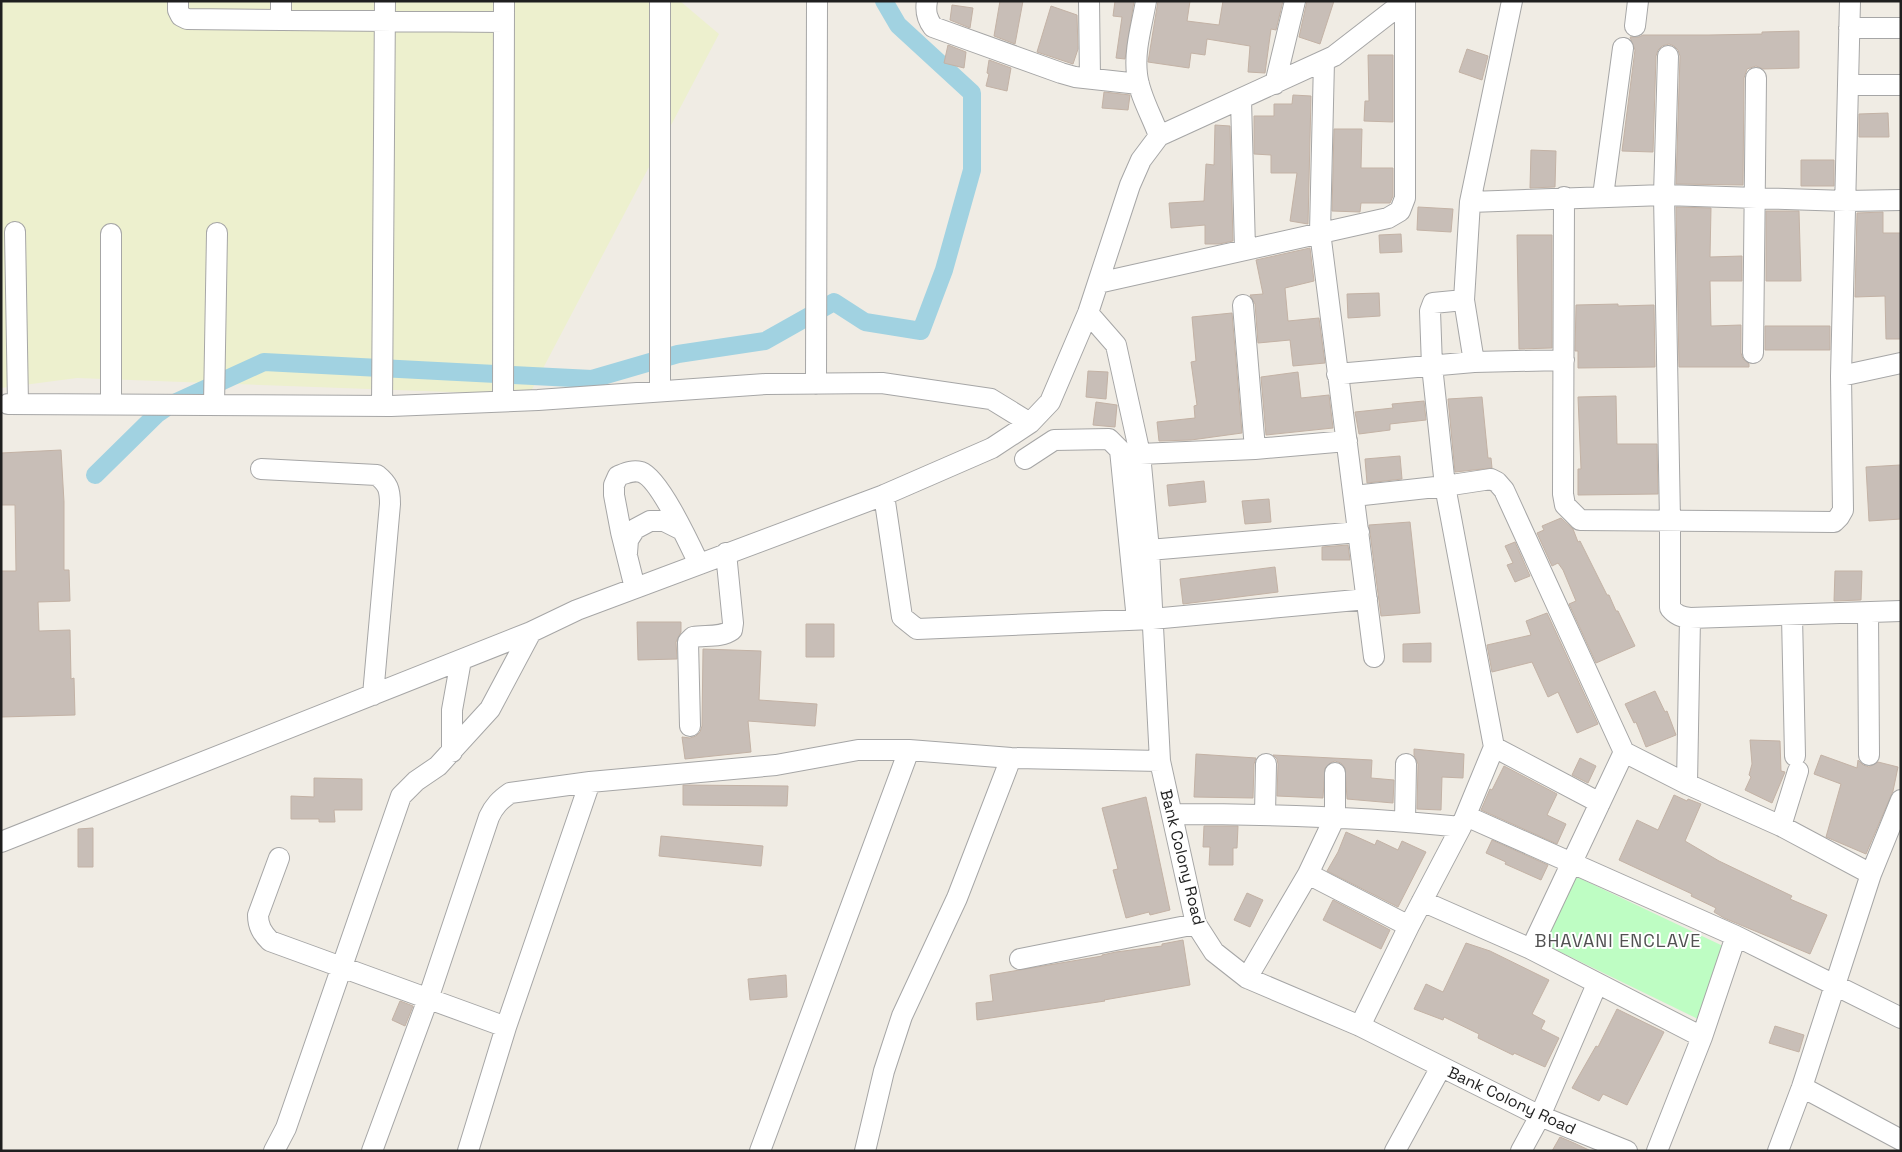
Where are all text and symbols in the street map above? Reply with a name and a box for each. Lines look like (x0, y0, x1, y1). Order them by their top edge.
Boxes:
street label: Bank Colony Road (1155, 787, 1210, 927)
district label: BHAVANI ENCLAVE (1535, 929, 1701, 952)
street label: Bank Colony Road (1444, 1062, 1579, 1139)

